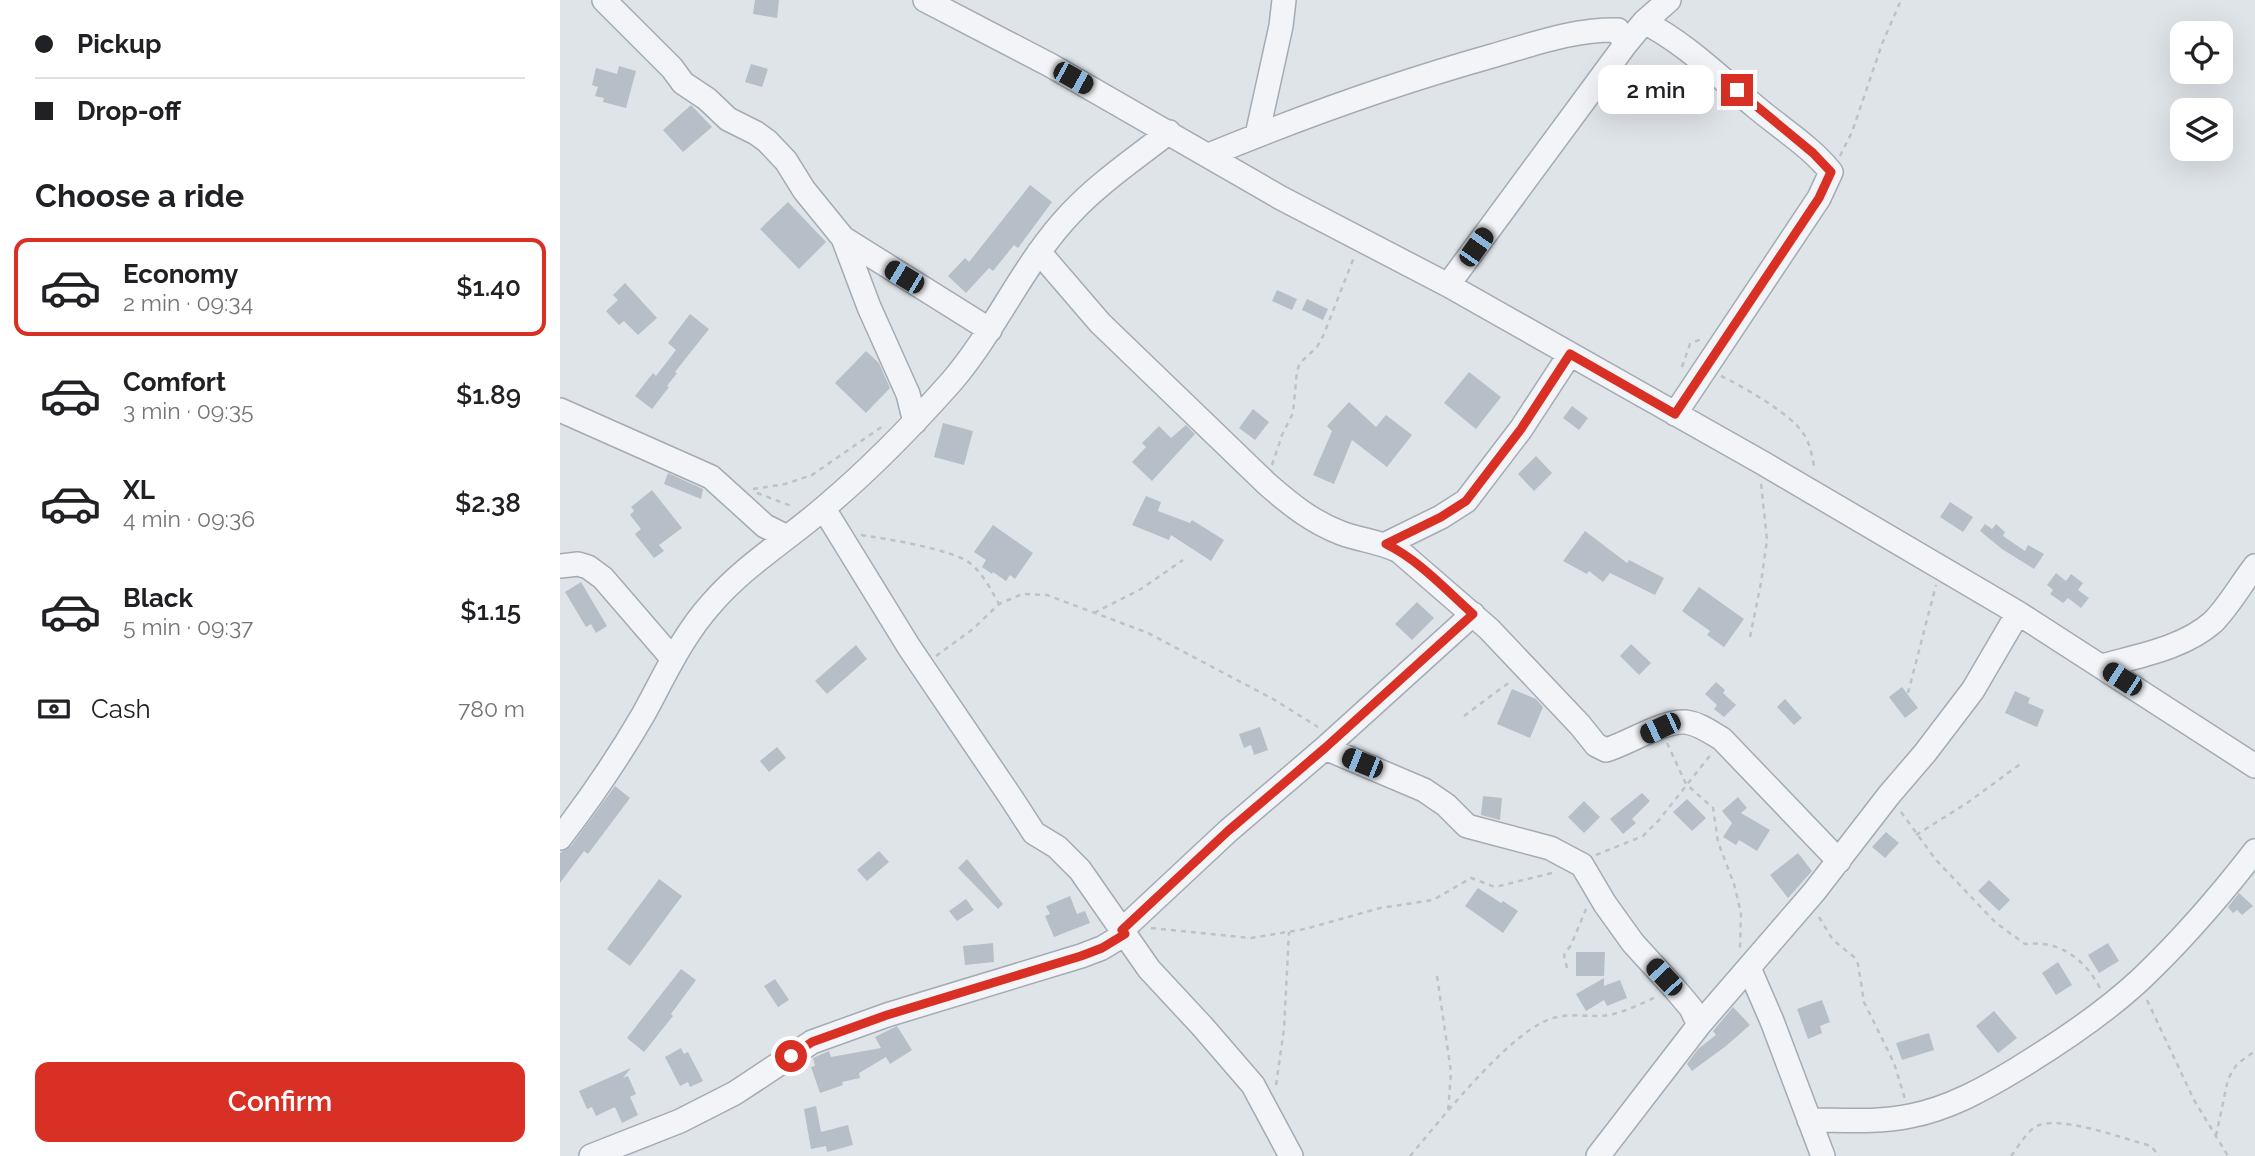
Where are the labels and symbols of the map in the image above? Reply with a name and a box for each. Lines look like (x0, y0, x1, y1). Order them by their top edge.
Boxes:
car (1050, 59, 1097, 97)
callout: 2 min (1597, 66, 1712, 114)
route end (1721, 74, 1753, 106)
car (1456, 224, 1497, 270)
car (881, 257, 928, 297)
car (2099, 659, 2146, 699)
car (1637, 710, 1684, 746)
car (1339, 745, 1386, 781)
car (1642, 954, 1687, 1000)
route start (775, 1040, 807, 1072)

